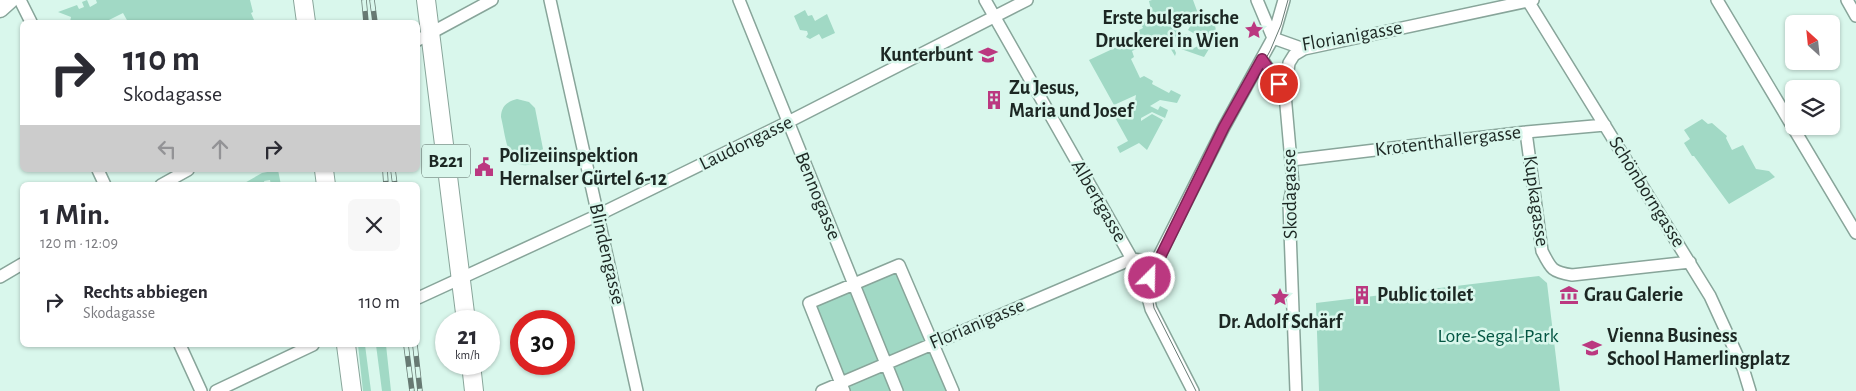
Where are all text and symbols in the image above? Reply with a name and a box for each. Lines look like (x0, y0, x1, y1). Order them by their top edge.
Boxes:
place label: Erste bulgarische Druckerei in Wien (1095, 8, 1239, 51)
north arrow (1785, 15, 1840, 70)
map controls (1785, 15, 1840, 135)
street label: Florianigasse (1300, 17, 1404, 55)
place icon: Erste bulgarische Druckerei in Wien (1243, 19, 1265, 41)
icon: right (40, 40, 105, 105)
text: 110 m (123, 42, 200, 77)
school or university icon: Kunterbunt (977, 44, 999, 66)
place label: Kunterbunt (880, 45, 973, 65)
pin (1258, 63, 1300, 105)
icon: arrive (1265, 70, 1293, 98)
place label: Zu Jesus, Maria und Josef (1009, 78, 1135, 121)
button: layers (1785, 80, 1840, 135)
text: Skodagasse (123, 83, 222, 105)
building icon: Zu Jesus, Maria und Josef (983, 89, 1005, 111)
street label: Laudongasse (696, 112, 796, 174)
street label: Krotenthallergasse (1374, 122, 1522, 160)
street label: Schönborngasse (1605, 133, 1689, 251)
icon: left (153, 135, 181, 163)
icon: ahead (206, 135, 234, 163)
icon: right (259, 135, 287, 163)
road number: B221 (422, 144, 470, 178)
place label: Polizeiinspektion Hernalser Gürtel 6-12 (499, 146, 667, 189)
street label: Bennogasse (791, 149, 845, 243)
street label: Skodagasse (1279, 149, 1301, 239)
street label: Kupkagasse (1520, 154, 1552, 248)
public building icon: Polizeiinspektion Hernalser Gürtel 6-12 (473, 156, 495, 178)
street label: Albertgasse (1068, 157, 1130, 245)
button: close (348, 199, 400, 251)
text: 1 Min. (40, 200, 110, 230)
street label: Blindengasse (586, 201, 628, 307)
text: 120 m · 12:09 (40, 235, 118, 251)
position arrow (1123, 251, 1175, 303)
text: Rechts abbiegen (83, 283, 208, 302)
building icon: Public toilet (1351, 284, 1373, 306)
museum icon: Grau Galerie (1558, 284, 1580, 306)
place label: Public toilet (1377, 285, 1473, 305)
place label: Grau Galerie (1584, 285, 1683, 305)
place icon: Dr. Adolf Schärf (1269, 286, 1291, 308)
icon: right (40, 288, 68, 316)
text: 110 m (359, 293, 400, 312)
street label: Florianigasse (926, 295, 1028, 353)
text: Skodagasse (83, 305, 155, 321)
speed limit sign: 30 (510, 310, 575, 375)
place label: Dr. Adolf Schärf (1218, 312, 1343, 332)
text: 21 (457, 324, 478, 349)
park label: Lore-Segal-Park (1437, 326, 1559, 346)
place label: Vienna Business School Hamerlingplatz (1607, 326, 1790, 369)
school or university icon: Vienna Business School Hamerlingplatz (1581, 337, 1603, 359)
text: km/h (455, 349, 480, 361)

